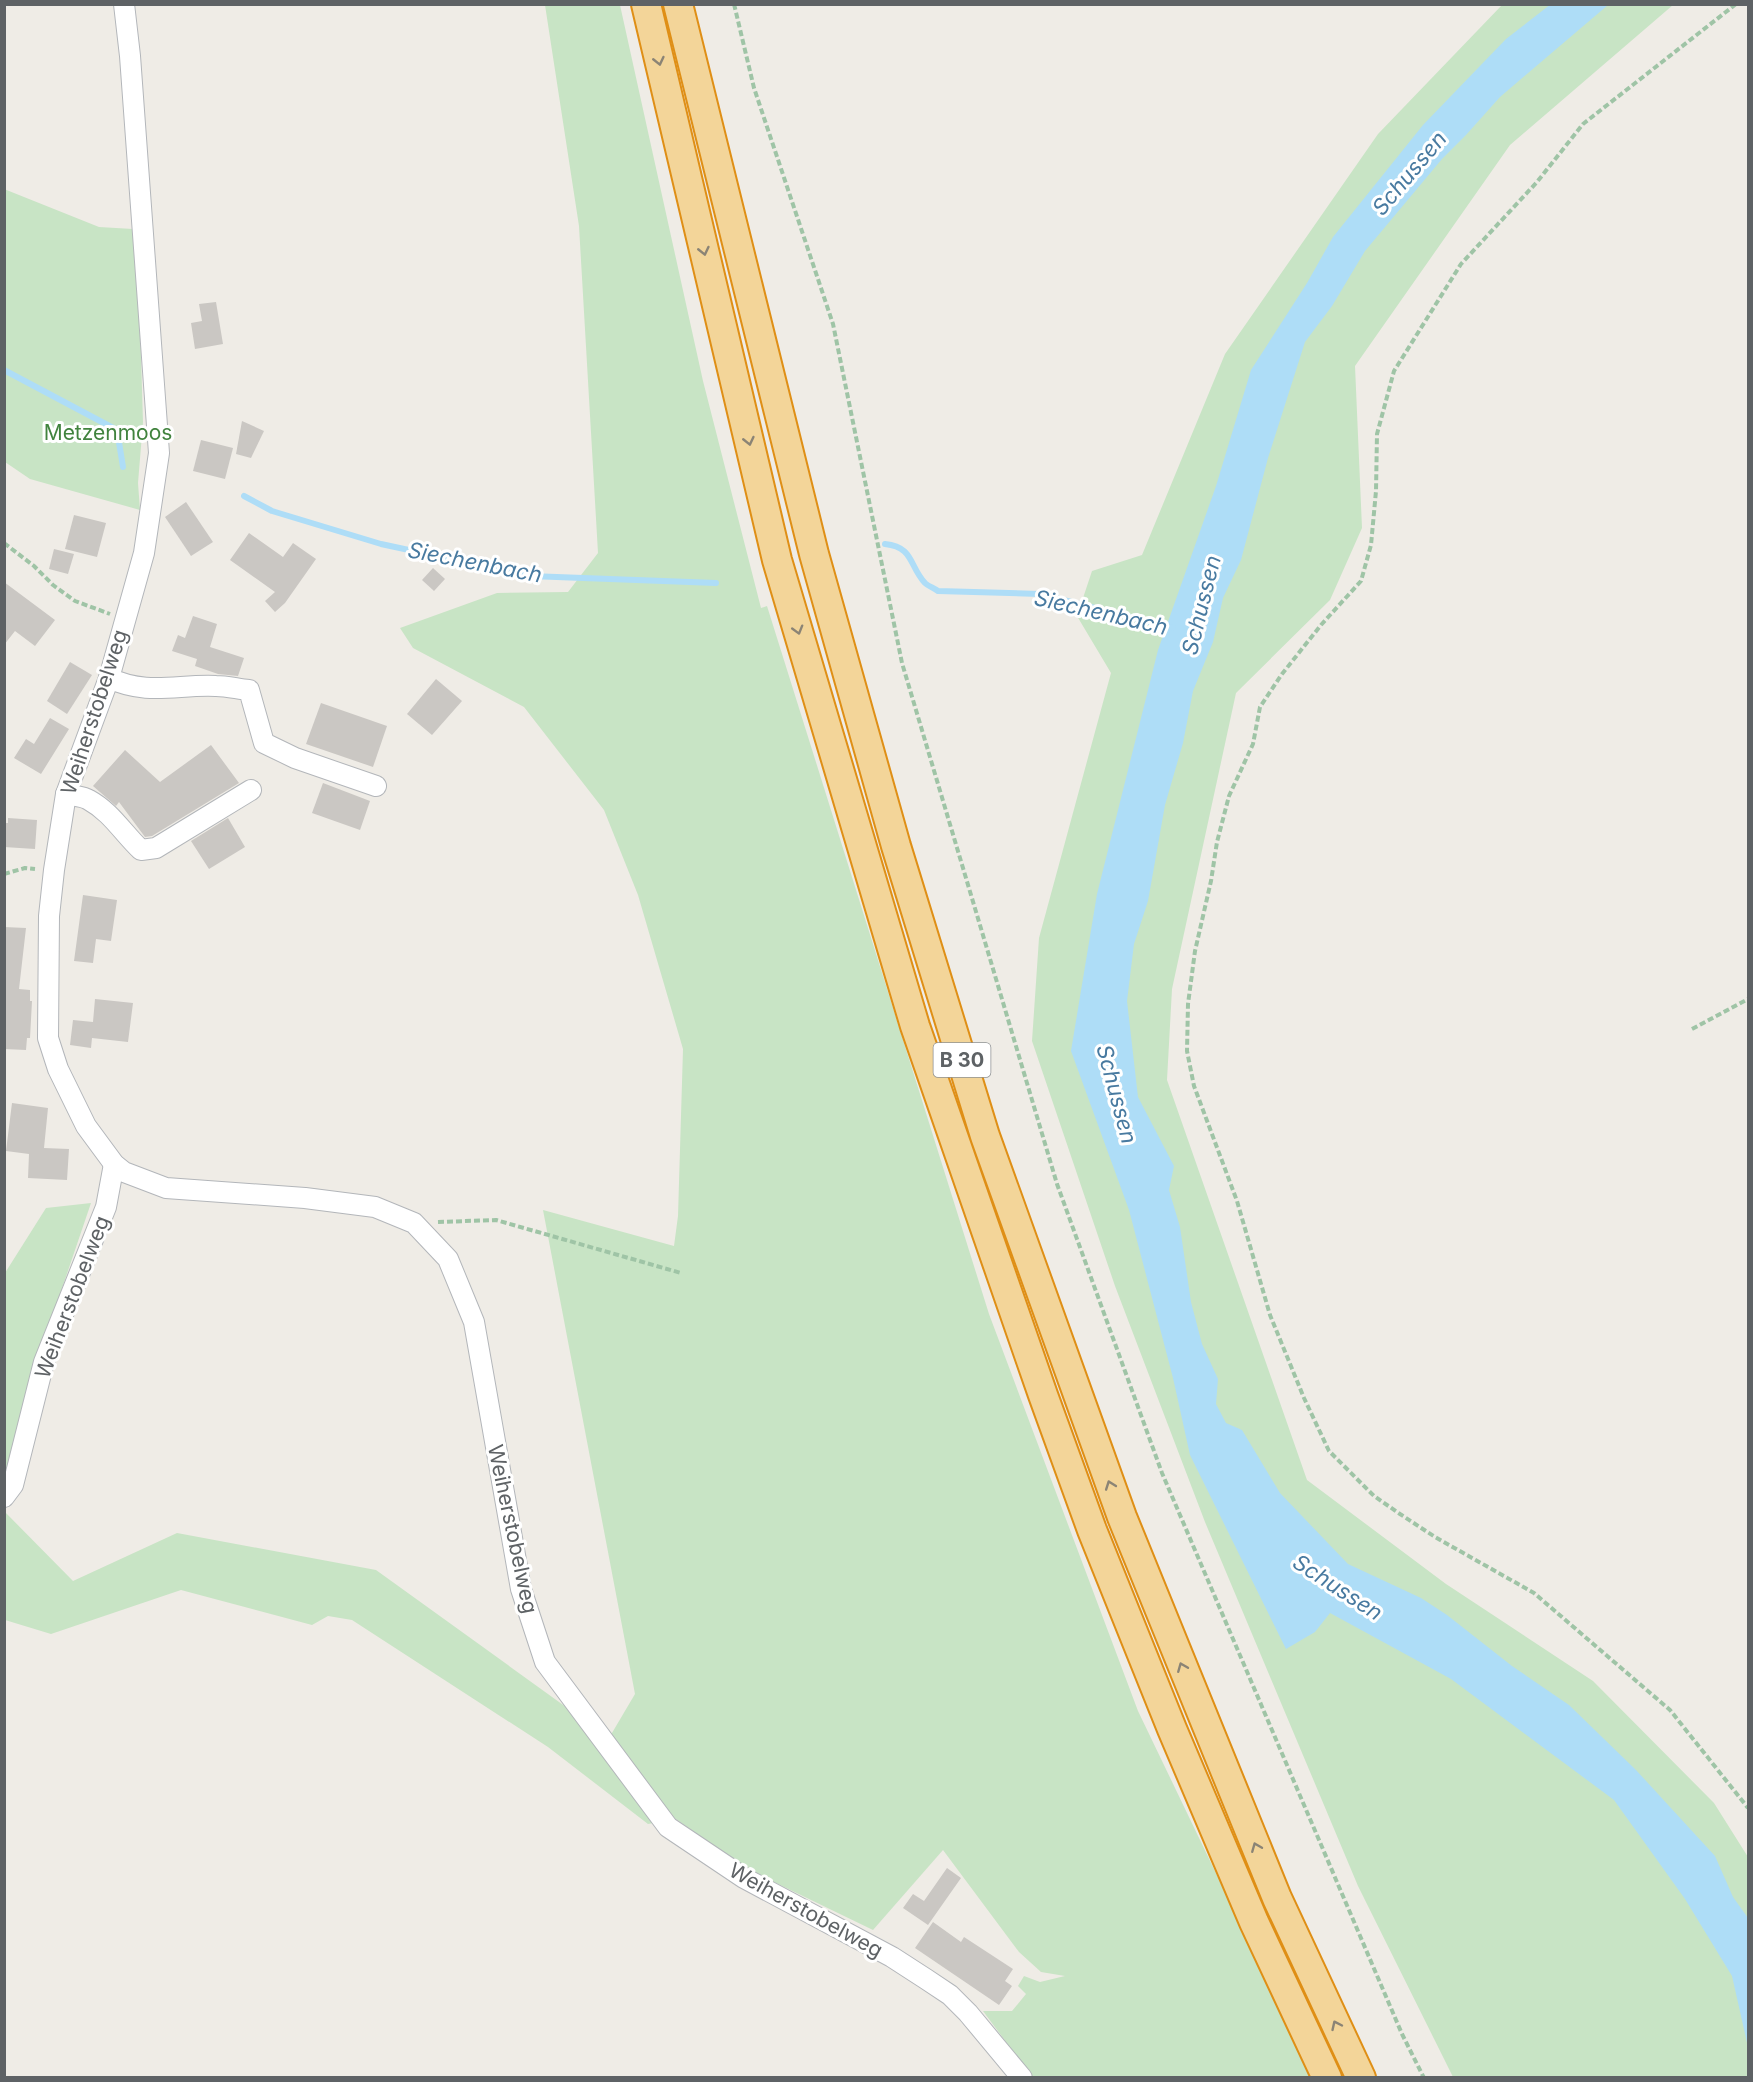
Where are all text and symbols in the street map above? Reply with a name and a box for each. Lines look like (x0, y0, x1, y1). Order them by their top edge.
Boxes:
one-way arrow (652, 56, 665, 66)
water label: Schussen (1366, 126, 1452, 220)
one-way arrow (697, 246, 710, 256)
park label: Metzenmoos (44, 420, 172, 445)
one-way arrow (742, 436, 755, 446)
water label: Siechenbach (406, 536, 544, 588)
water label: Schussen (1176, 553, 1226, 657)
water label: Siechenbach (1032, 584, 1170, 640)
one-way arrow (791, 624, 803, 635)
street label: Weiherstobelweg (56, 626, 132, 798)
water label: Schussen (1091, 1042, 1143, 1146)
road number: B 30 (934, 1043, 990, 1077)
street label: Weiherstobelweg (30, 1212, 114, 1382)
street label: Weiherstobelweg (483, 1442, 543, 1616)
one-way arrow (1105, 1480, 1118, 1491)
water label: Schussen (1288, 1548, 1388, 1626)
one-way arrow (1177, 1662, 1189, 1673)
one-way arrow (1251, 1842, 1263, 1853)
street label: Weiherstobelweg (725, 1857, 887, 1963)
one-way arrow (1331, 2020, 1343, 2031)

